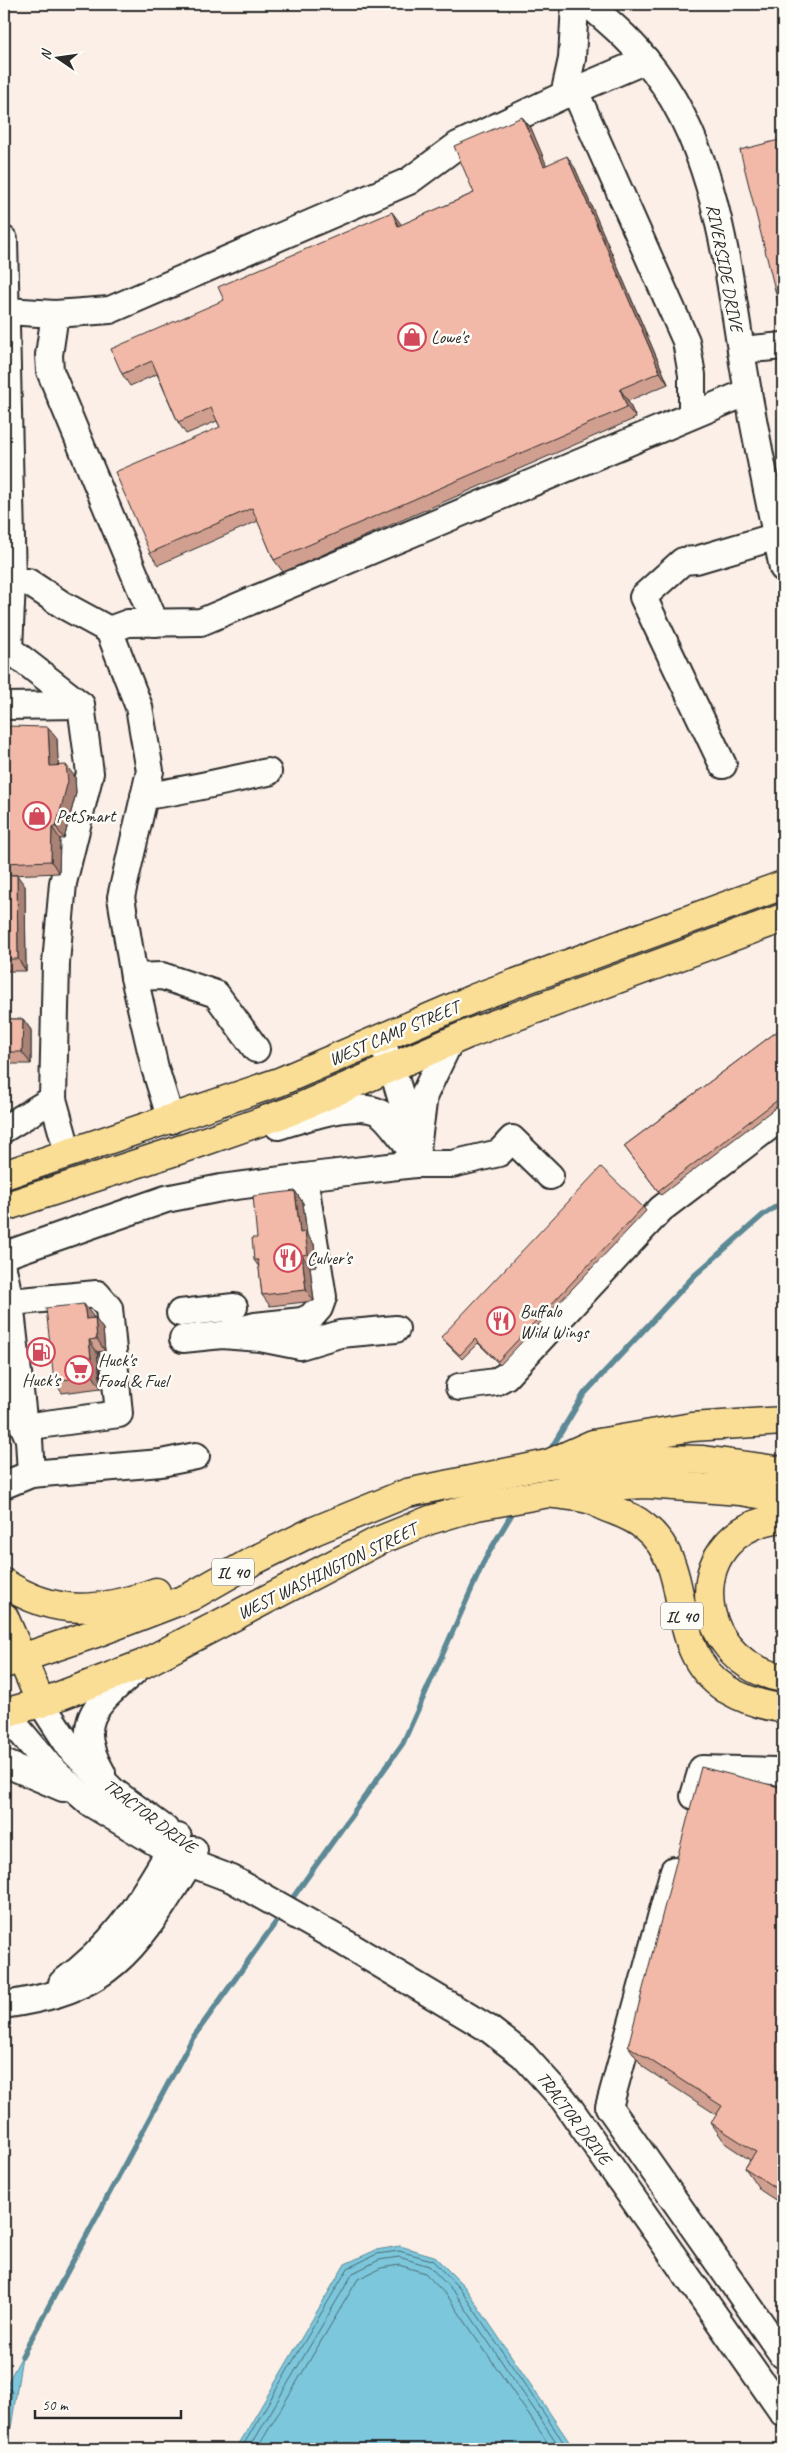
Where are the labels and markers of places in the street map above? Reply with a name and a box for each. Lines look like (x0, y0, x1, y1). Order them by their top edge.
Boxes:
shop icon: Lowe's (397, 322, 427, 352)
place label: Lowe's (431, 326, 470, 348)
shop icon: PetSmart (22, 801, 52, 831)
place label: PetSmart (56, 805, 117, 827)
restaurant icon: Culver's (273, 1243, 303, 1273)
place label: Culver's (307, 1247, 354, 1269)
place label: Buffalo Wild Wings (520, 1300, 590, 1343)
restaurant icon: Buffalo Wild Wings (486, 1306, 516, 1336)
fuel station icon: Huck's (26, 1337, 56, 1367)
place label: Huck's Food & Fuel (98, 1349, 171, 1392)
supermarket icon: Huck's Food & Fuel (64, 1355, 94, 1385)
place label: Huck's (22, 1369, 62, 1391)

